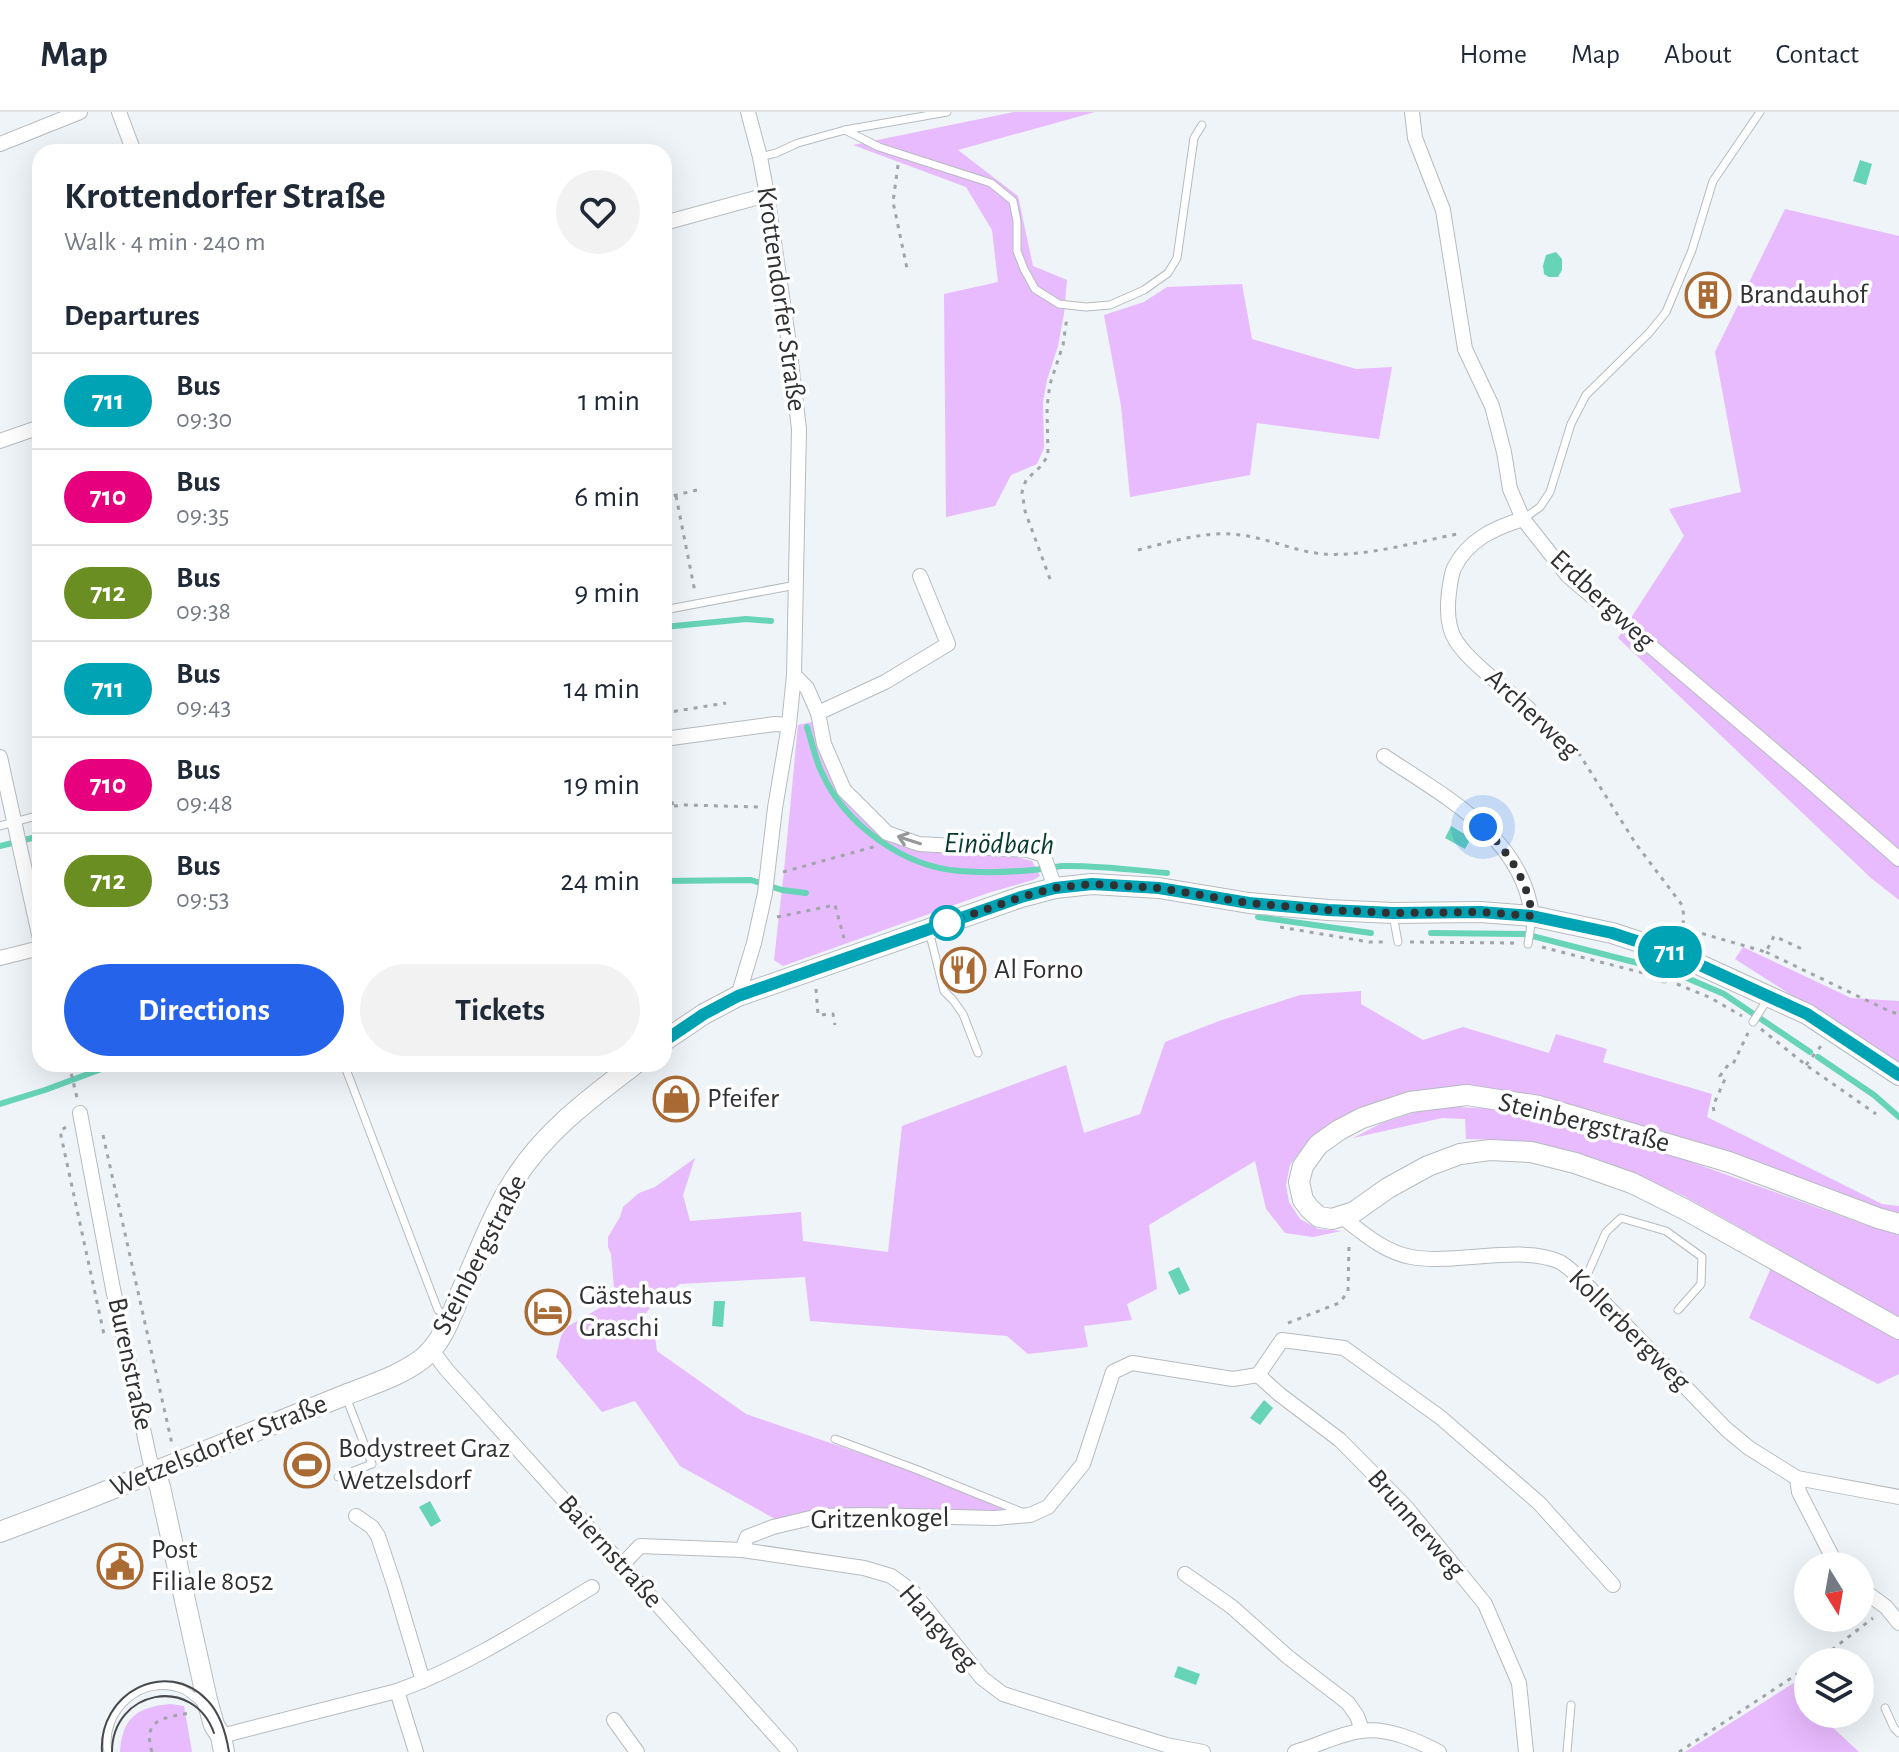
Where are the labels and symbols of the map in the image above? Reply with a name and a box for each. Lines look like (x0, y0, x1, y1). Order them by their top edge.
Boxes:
street label: Krottendorfer Straße (751, 185, 811, 413)
building icon: Brandauhof (1684, 271, 1732, 319)
place label: Brandauhof (1739, 281, 1869, 309)
street label: Erdbergweg (1544, 545, 1660, 655)
street label: Archerweg (1480, 664, 1585, 764)
your location (1463, 807, 1503, 847)
water label: Einödbach (943, 828, 1055, 860)
one-way arrow (896, 832, 922, 847)
unlabelled marker (930, 906, 964, 940)
line badge: 711 (1624, 926, 1716, 978)
restaurant icon: Al Forno (939, 946, 987, 994)
place label: Al Forno (994, 956, 1084, 984)
shop icon: Pfeifer (652, 1075, 700, 1123)
place label: Pfeifer (707, 1085, 779, 1113)
street label: Steinbergstraße (1496, 1088, 1672, 1158)
street label: Steinbergstraße (428, 1171, 532, 1339)
street label: Kollerbergweg (1563, 1264, 1695, 1396)
place label: Gästehaus Graschi (579, 1282, 692, 1342)
hotel icon: Gästehaus Graschi (524, 1288, 572, 1336)
street label: Burenstraße (102, 1295, 158, 1433)
street label: Wetzelsdorfer Straße (107, 1390, 331, 1502)
place label: Bodystreet Graz Wetzelsdorf (338, 1435, 510, 1495)
sports icon: Bodystreet Graz Wetzelsdorf (283, 1441, 331, 1489)
street label: Brunnerweg (1362, 1464, 1471, 1584)
street label: Baiernstraße (553, 1490, 667, 1614)
street label: Gritzenkogel (810, 1504, 950, 1534)
place label: Post Filiale 8052 (151, 1536, 274, 1596)
public building icon: Post Filiale 8052 (96, 1542, 144, 1590)
north arrow (1794, 1552, 1874, 1632)
street label: Hangweg (893, 1580, 983, 1677)

